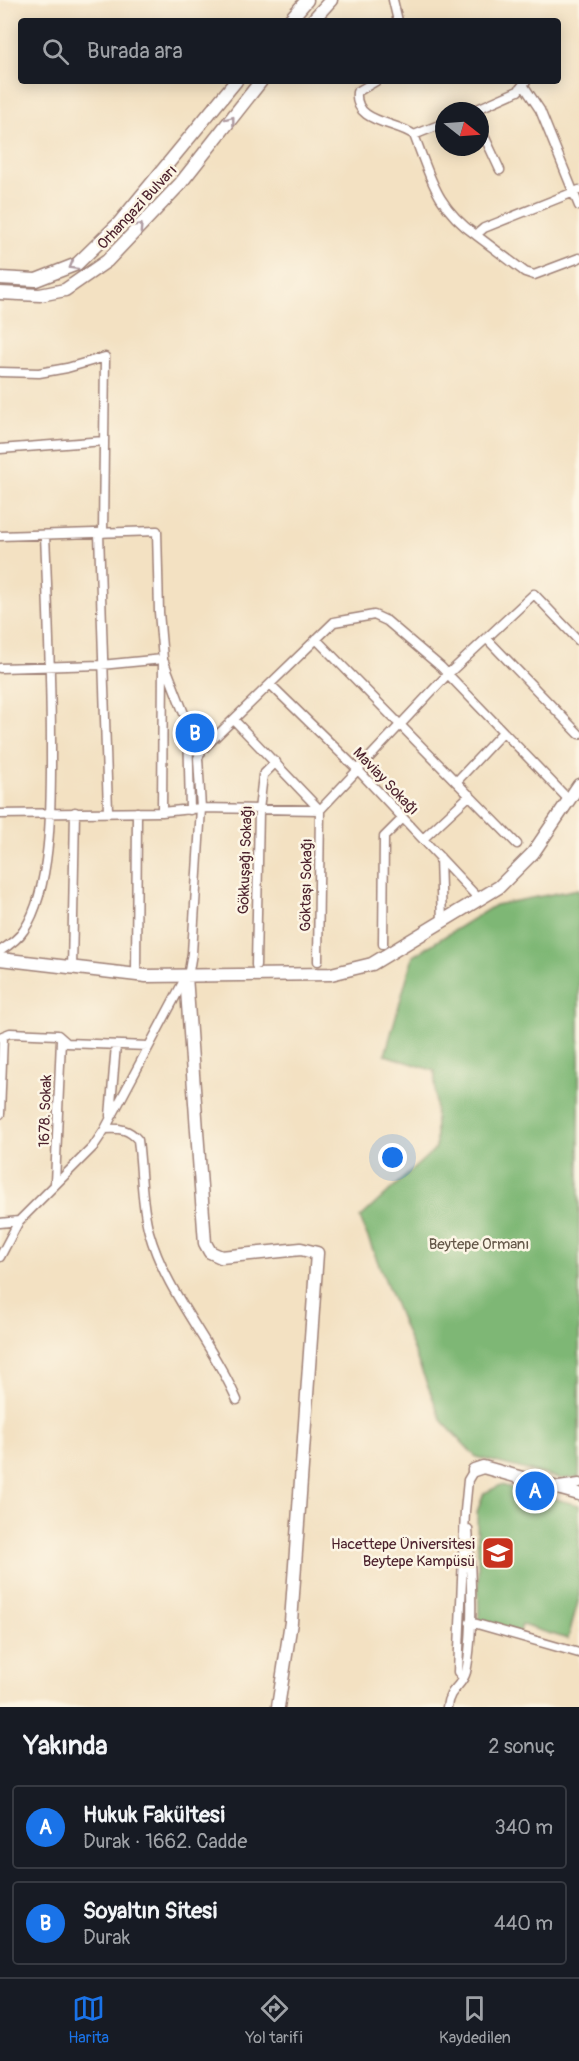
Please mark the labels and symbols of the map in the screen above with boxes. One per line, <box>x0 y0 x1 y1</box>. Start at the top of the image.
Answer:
north arrow <box>435 102 489 156</box>
one-way arrow <box>224 115 235 126</box>
street label: Orhangazi Bulvarı <box>93 161 181 254</box>
one-way arrow <box>132 224 143 235</box>
one-way arrow <box>69 258 79 270</box>
pin: B <box>176 710 214 756</box>
street label: Maviay Sokağı <box>349 744 423 819</box>
street label: Gökkuşağı Sokağı <box>234 805 257 915</box>
street label: Göktaşı Sokağı <box>296 838 317 932</box>
street label: 1678. Sokak <box>35 1074 56 1148</box>
your location <box>378 1143 407 1172</box>
park label: Beytepe Ormanı <box>429 1235 529 1254</box>
pin: A <box>516 1468 554 1514</box>
place label: Hacettepe Üniversitesi Beytepe Kampüsü <box>331 1535 475 1571</box>
school or university icon: Hacettepe Üniversitesi Beytepe Kampüsü <box>480 1535 516 1571</box>

